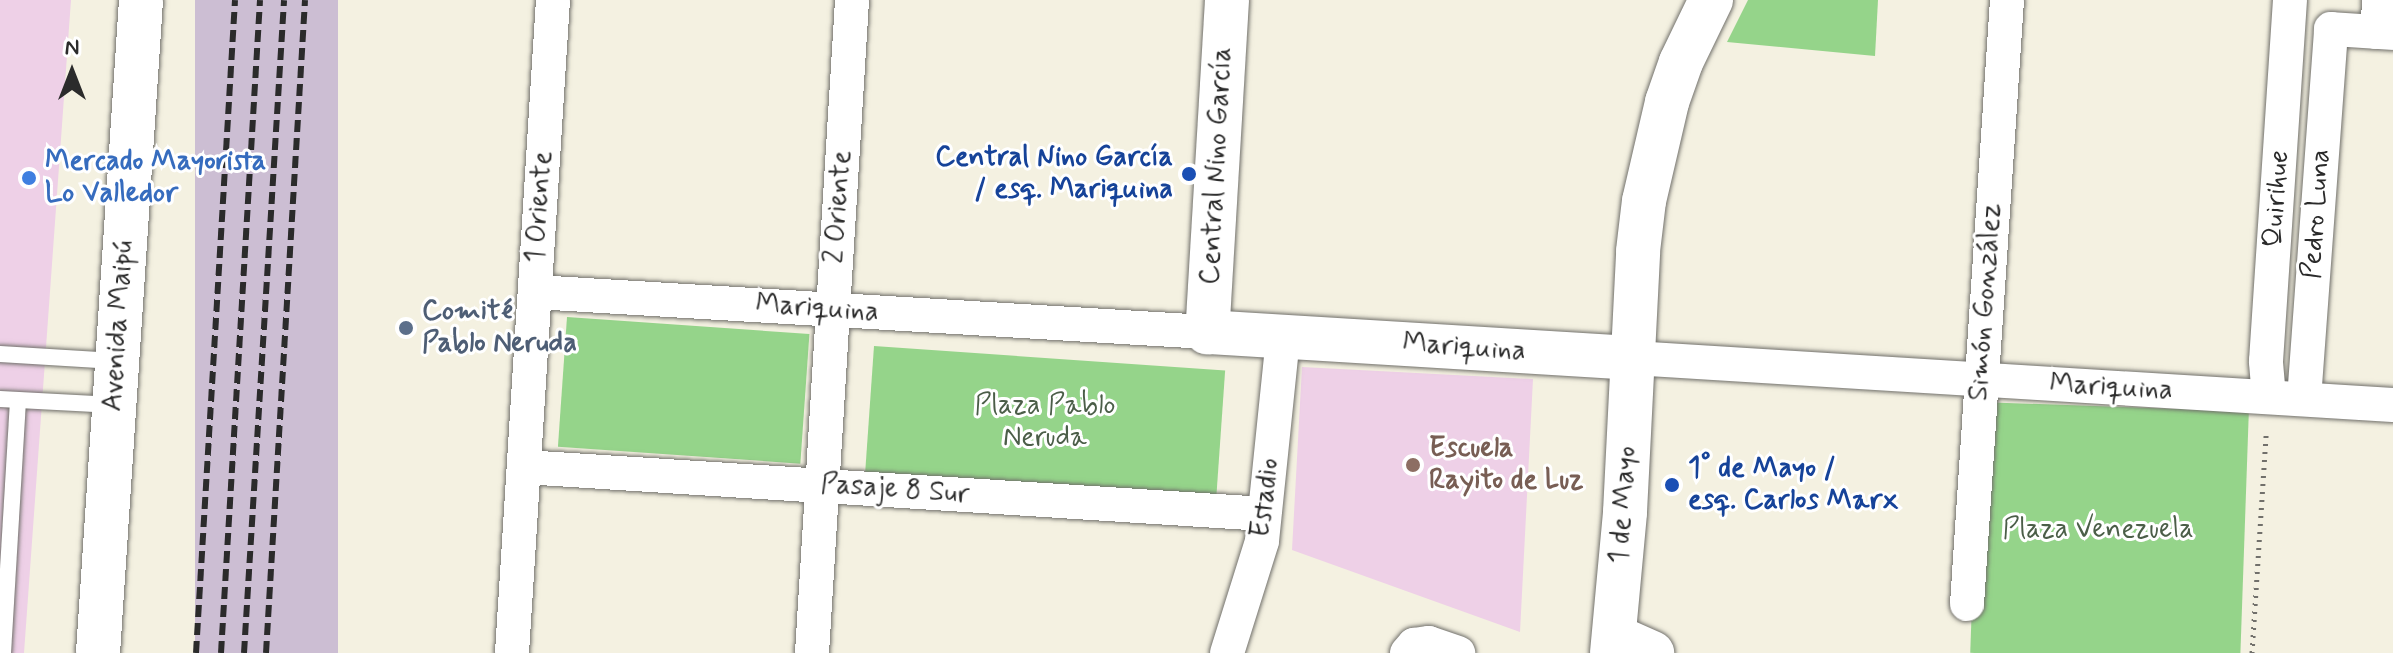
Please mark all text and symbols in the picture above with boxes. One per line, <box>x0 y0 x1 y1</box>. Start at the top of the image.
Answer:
north arrow <box>32 32 112 112</box>
text: N <box>65 34 79 62</box>
street label: Central Nino García <box>1194 47 1240 285</box>
place label: Central Nino García / esq. Mariquina <box>936 141 1173 207</box>
place label: Mercado Mayorista Lo Valledor <box>45 145 268 211</box>
street label: Pedro Luna <box>2296 148 2338 280</box>
street label: 2 Oriente <box>818 149 860 265</box>
street label: Quirihue <box>2257 149 2297 249</box>
street label: 1 Oriente <box>519 150 561 264</box>
marker: Central Nino García / esq. Mariquina <box>1180 165 1198 183</box>
marker: Mercado Mayorista Lo Valledor <box>20 169 38 187</box>
street label: Simón González <box>1963 205 2009 399</box>
street label: Avenida Maipú <box>96 239 142 413</box>
street label: Mariquina <box>754 288 880 330</box>
place label: Comité Pablo Neruda <box>422 295 577 361</box>
marker: Comité Pablo Neruda <box>397 319 415 337</box>
street label: Mariquina <box>1401 327 1527 369</box>
street label: Mariquina <box>2049 368 2173 408</box>
park label: Plaza Pablo Neruda <box>976 389 1114 455</box>
place label: Escuela Rayito de Luz <box>1429 432 1589 498</box>
street label: 1 de Mayo <box>1603 445 1645 565</box>
place label: 1° de Mayo / esq. Carlos Marx <box>1688 452 1892 518</box>
street label: Estadio <box>1244 456 1288 540</box>
marker: Escuela Rayito de Luz <box>1404 456 1422 474</box>
street label: Pasaje 8 Sur <box>820 468 970 512</box>
marker: 1° de Mayo / esq. Carlos Marx <box>1663 476 1681 494</box>
park label: Plaza Venezuela <box>2000 513 2196 547</box>

